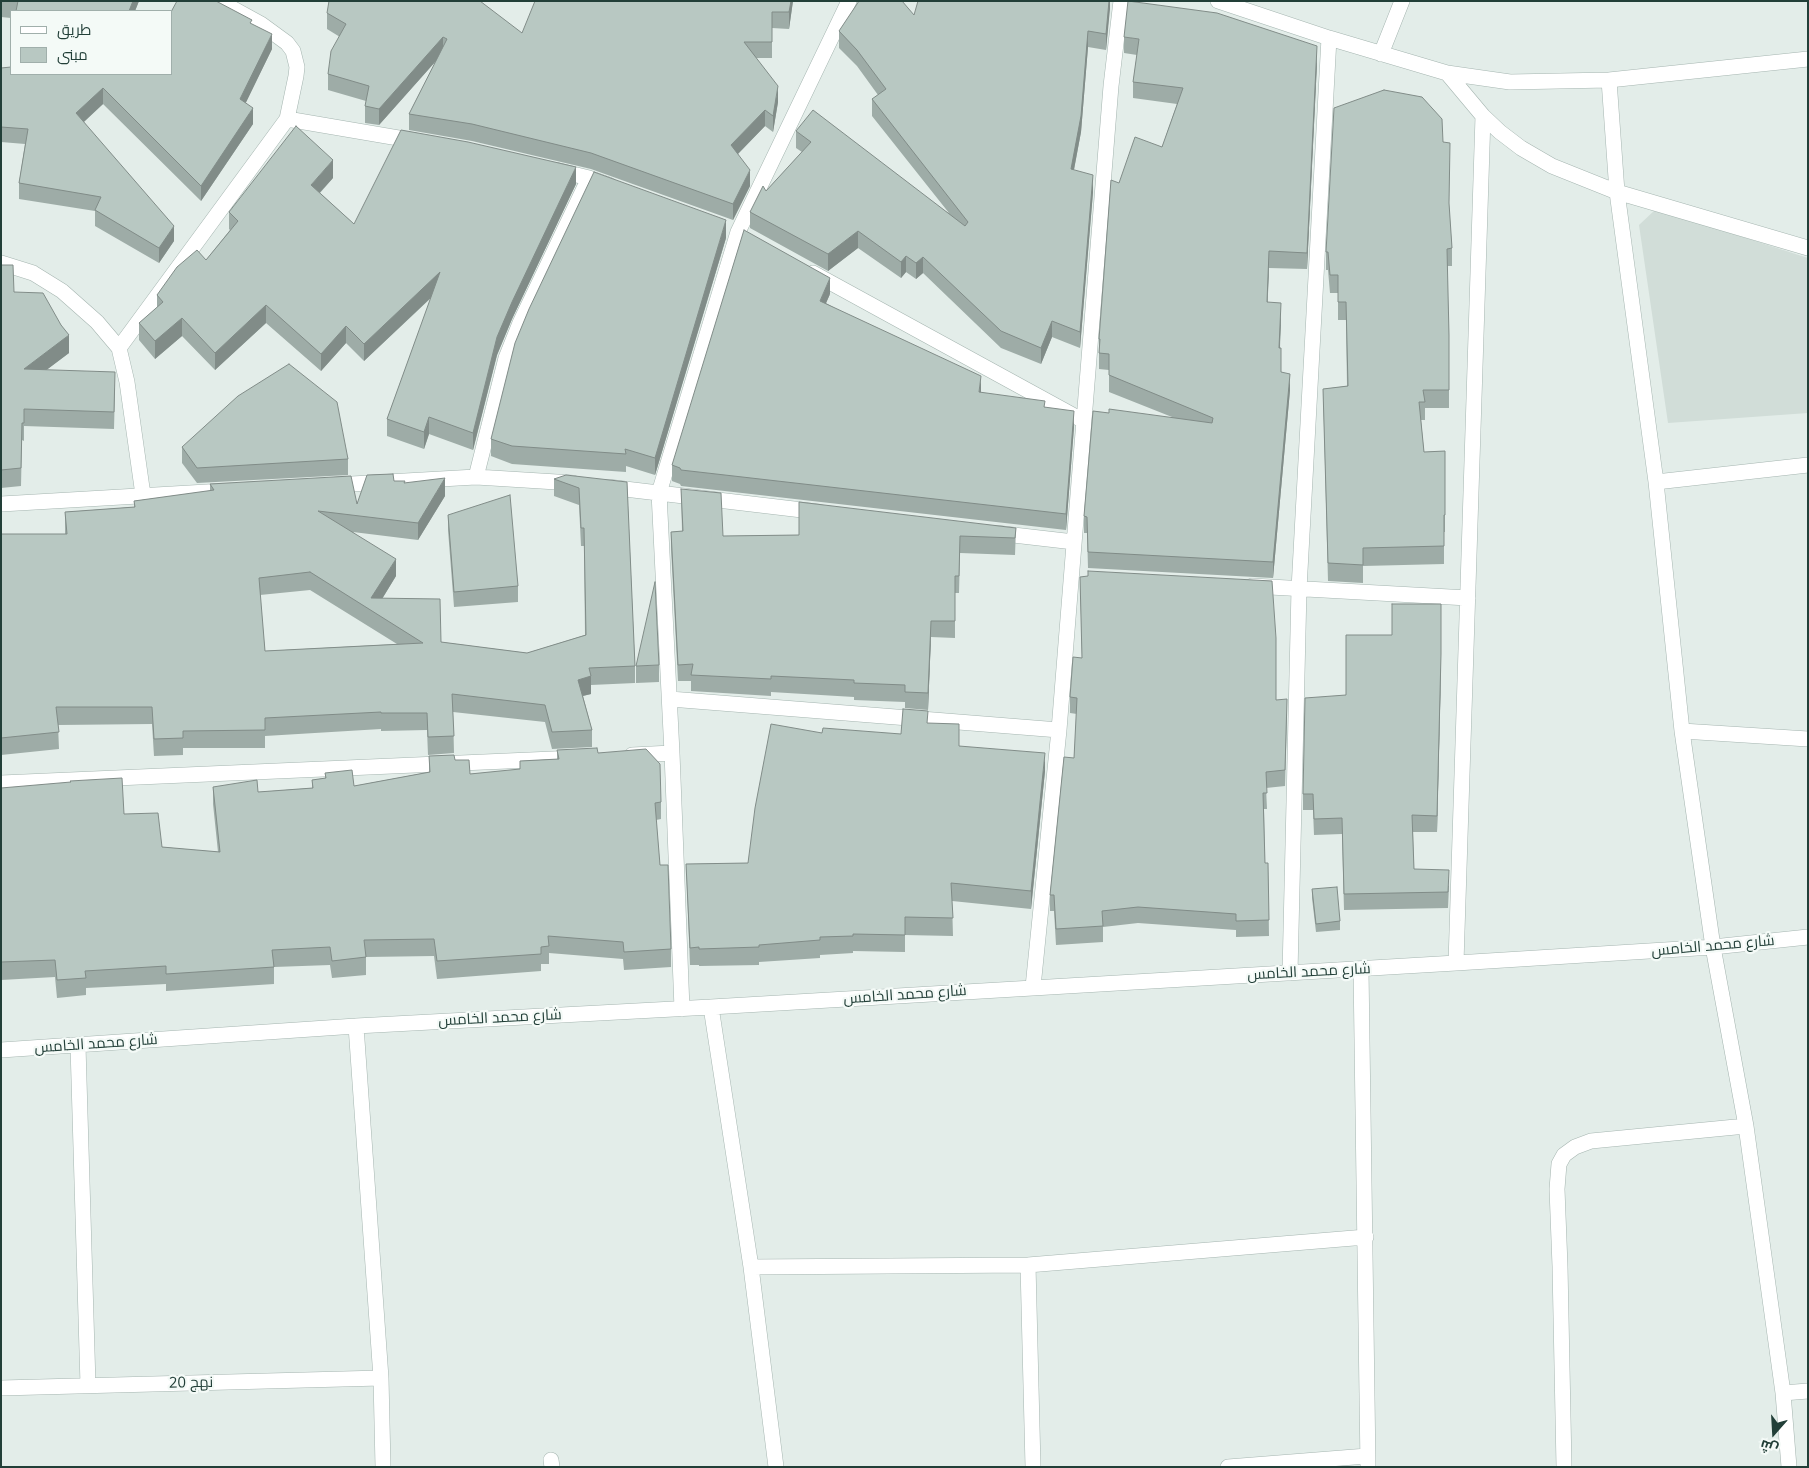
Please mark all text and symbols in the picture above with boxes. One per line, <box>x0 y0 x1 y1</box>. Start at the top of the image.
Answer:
legend <box>10 10 172 75</box>
text: طريق <box>57 19 91 39</box>
text: مبنى <box>57 44 88 64</box>
street label: شارع محمد الخامس <box>1651 932 1775 960</box>
street label: شارع محمد الخامس <box>1247 960 1371 984</box>
street label: شارع محمد الخامس <box>843 982 967 1008</box>
street label: شارع محمد الخامس <box>438 1006 562 1030</box>
street label: شارع محمد الخامس <box>34 1031 158 1057</box>
street label: نهج 20 <box>169 1374 213 1392</box>
north arrow <box>1749 1408 1799 1458</box>
text: ش <box>1757 1436 1781 1460</box>

